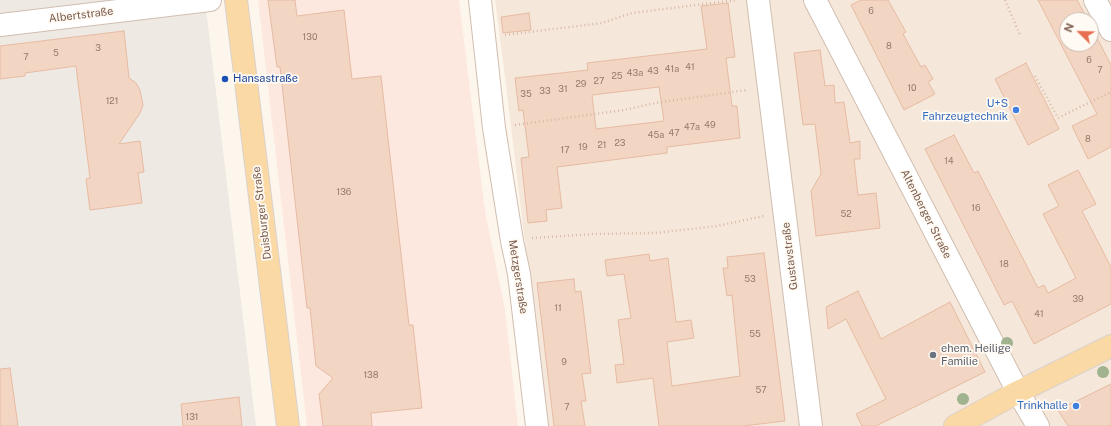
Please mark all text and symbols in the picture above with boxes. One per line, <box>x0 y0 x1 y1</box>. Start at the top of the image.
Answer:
street label: Albertstraße <box>48 4 114 26</box>
house number: 6 <box>868 6 874 16</box>
north arrow <box>1059 12 1099 52</box>
text: N <box>1062 21 1076 34</box>
house number: 130 <box>303 32 317 42</box>
house number: 8 <box>886 41 892 51</box>
house number: 3 <box>95 43 101 53</box>
house number: 5 <box>53 48 59 58</box>
house number: 7 <box>23 52 29 62</box>
house number: 6 <box>1086 55 1092 65</box>
house number: 41 <box>685 62 695 72</box>
house number: 41a <box>665 64 679 74</box>
house number: 7 <box>1097 65 1103 75</box>
house number: 43 <box>647 66 659 76</box>
house number: 43a <box>627 68 643 78</box>
house number: 25 <box>611 71 623 81</box>
place label: Hansastraße <box>233 72 298 86</box>
marker: Hansastraße <box>220 74 230 84</box>
house number: 27 <box>594 76 604 86</box>
house number: 29 <box>576 79 586 89</box>
house number: 10 <box>907 83 917 93</box>
house number: 31 <box>558 84 568 94</box>
house number: 33 <box>539 86 551 96</box>
house number: 35 <box>520 89 532 99</box>
house number: 121 <box>106 96 118 106</box>
place label: U+S Fahrzeugtechnik <box>922 97 1008 123</box>
marker: U+S Fahrzeugtechnik <box>1011 105 1021 115</box>
house number: 49 <box>704 120 716 130</box>
house number: 47a <box>684 122 700 132</box>
house number: 47 <box>668 128 680 138</box>
house number: 45a <box>648 130 664 140</box>
house number: 8 <box>1085 134 1091 144</box>
house number: 23 <box>614 138 626 148</box>
house number: 21 <box>597 140 607 150</box>
house number: 19 <box>578 142 588 152</box>
house number: 17 <box>560 145 570 155</box>
house number: 14 <box>944 156 954 166</box>
street label: Duisburger Straße <box>250 166 274 260</box>
street label: Altenberger Straße <box>898 167 954 261</box>
house number: 136 <box>337 187 351 197</box>
house number: 16 <box>971 203 981 213</box>
house number: 52 <box>840 209 852 219</box>
street label: Gustavstraße <box>779 221 801 291</box>
street label: Metzgerstraße <box>506 239 530 315</box>
house number: 18 <box>999 259 1009 269</box>
house number: 53 <box>744 274 756 284</box>
house number: 39 <box>1072 294 1084 304</box>
house number: 11 <box>554 303 562 313</box>
house number: 41 <box>1034 309 1044 319</box>
house number: 55 <box>749 329 761 339</box>
place label: ehem. Heilige Familie <box>941 342 1011 368</box>
marker: ehem. Heilige Familie <box>928 350 938 360</box>
house number: 9 <box>561 357 567 367</box>
house number: 138 <box>363 370 379 380</box>
house number: 57 <box>755 385 767 395</box>
place label: Trinkhalle <box>1017 399 1068 413</box>
marker: Trinkhalle <box>1071 401 1081 411</box>
house number: 7 <box>564 402 570 412</box>
house number: 131 <box>186 412 198 422</box>

